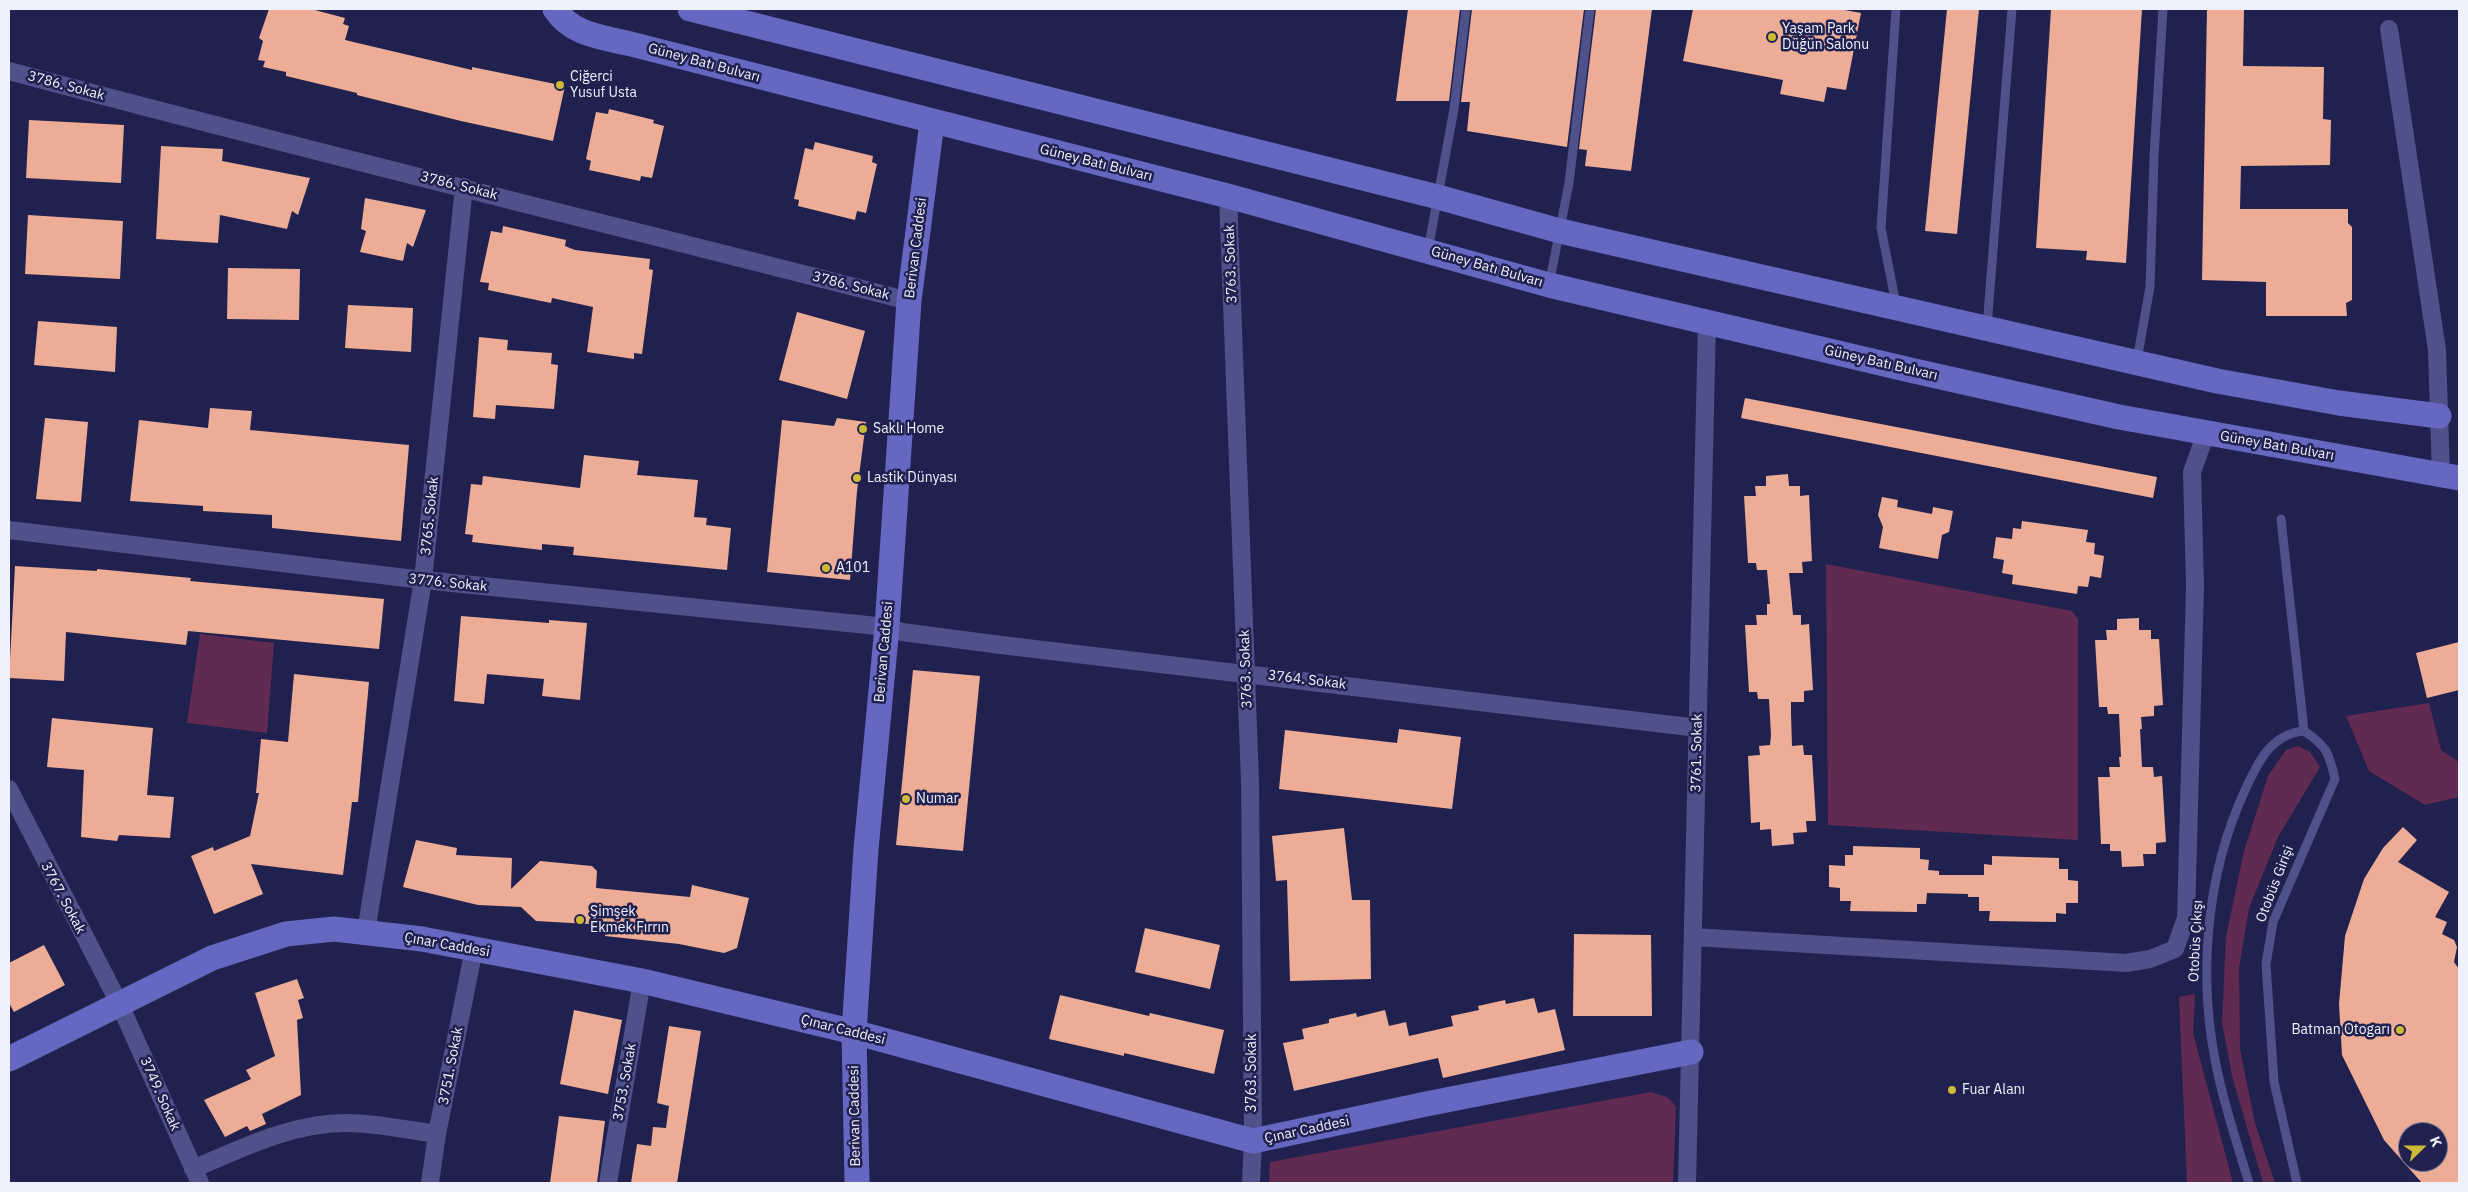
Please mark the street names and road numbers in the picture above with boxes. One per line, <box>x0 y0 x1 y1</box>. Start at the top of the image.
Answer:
street label: Güney Batı Bulvarı <box>646 40 762 86</box>
street label: 3786. Sokak <box>26 68 106 104</box>
street label: Güney Batı Bulvarı <box>1038 141 1154 185</box>
street label: 3786. Sokak <box>419 168 499 204</box>
street label: Berivan Caddesi <box>901 197 931 299</box>
street label: 3763. Sokak <box>1221 224 1241 304</box>
street label: Güney Batı Bulvarı <box>1429 243 1545 291</box>
street label: 3786. Sokak <box>811 268 891 304</box>
street label: Güney Batı Bulvarı <box>1823 342 1939 384</box>
street label: Güney Batı Bulvarı <box>2219 428 2335 464</box>
street label: 3765. Sokak <box>418 476 442 556</box>
street label: 3776. Sokak <box>408 571 488 595</box>
street label: Berivan Caddesi <box>871 601 897 703</box>
street label: 3763. Sokak <box>1236 629 1256 709</box>
street label: 3764. Sokak <box>1267 667 1347 693</box>
street label: 3761. Sokak <box>1688 713 1706 793</box>
street label: Otobüs Girişi <box>2253 843 2297 925</box>
street label: 3767. Sokak <box>37 859 89 937</box>
street label: Otobüs Çıkışı <box>2185 900 2207 982</box>
street label: Çınar Caddesi <box>403 929 491 961</box>
street label: Çınar Caddesi <box>799 1011 887 1049</box>
street label: 3751. Sokak <box>435 1026 467 1106</box>
street label: 3763. Sokak <box>1244 1034 1260 1112</box>
street label: 3753. Sokak <box>610 1042 640 1122</box>
street label: 3749. Sokak <box>136 1055 184 1133</box>
street label: Berivan Caddesi <box>846 1065 864 1167</box>
street label: Çınar Caddesi <box>1263 1113 1351 1147</box>

